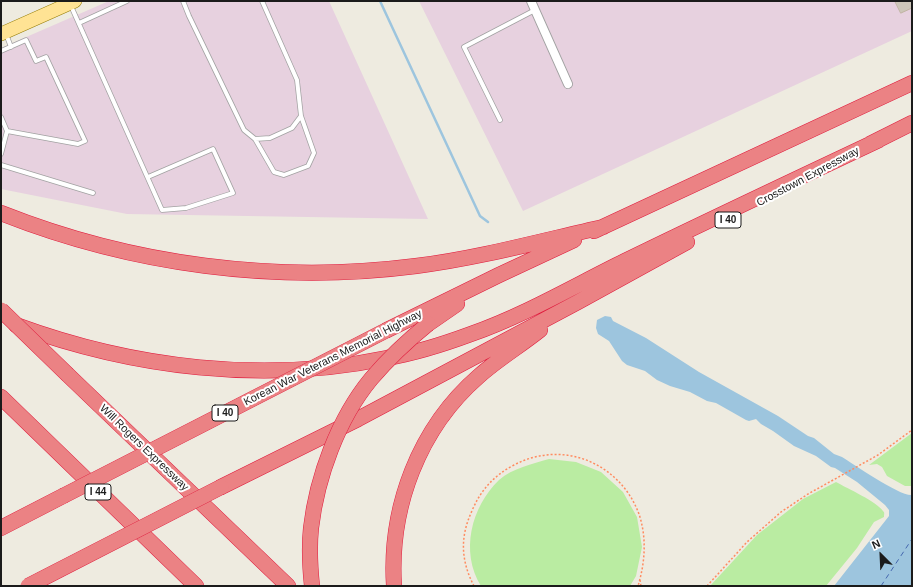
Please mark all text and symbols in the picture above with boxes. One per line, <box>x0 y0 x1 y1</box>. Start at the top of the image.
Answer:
street label: Crosstown Expressway <box>754 144 862 210</box>
road number: I 40 <box>715 212 741 228</box>
street label: Korean War Veterans Memorial Highway <box>242 307 424 409</box>
street label: Will Rogers Expressway <box>97 402 191 494</box>
road number: I 40 <box>212 405 238 421</box>
road number: I 44 <box>85 484 111 500</box>
north arrow <box>861 535 901 575</box>
text: N <box>870 537 882 551</box>

